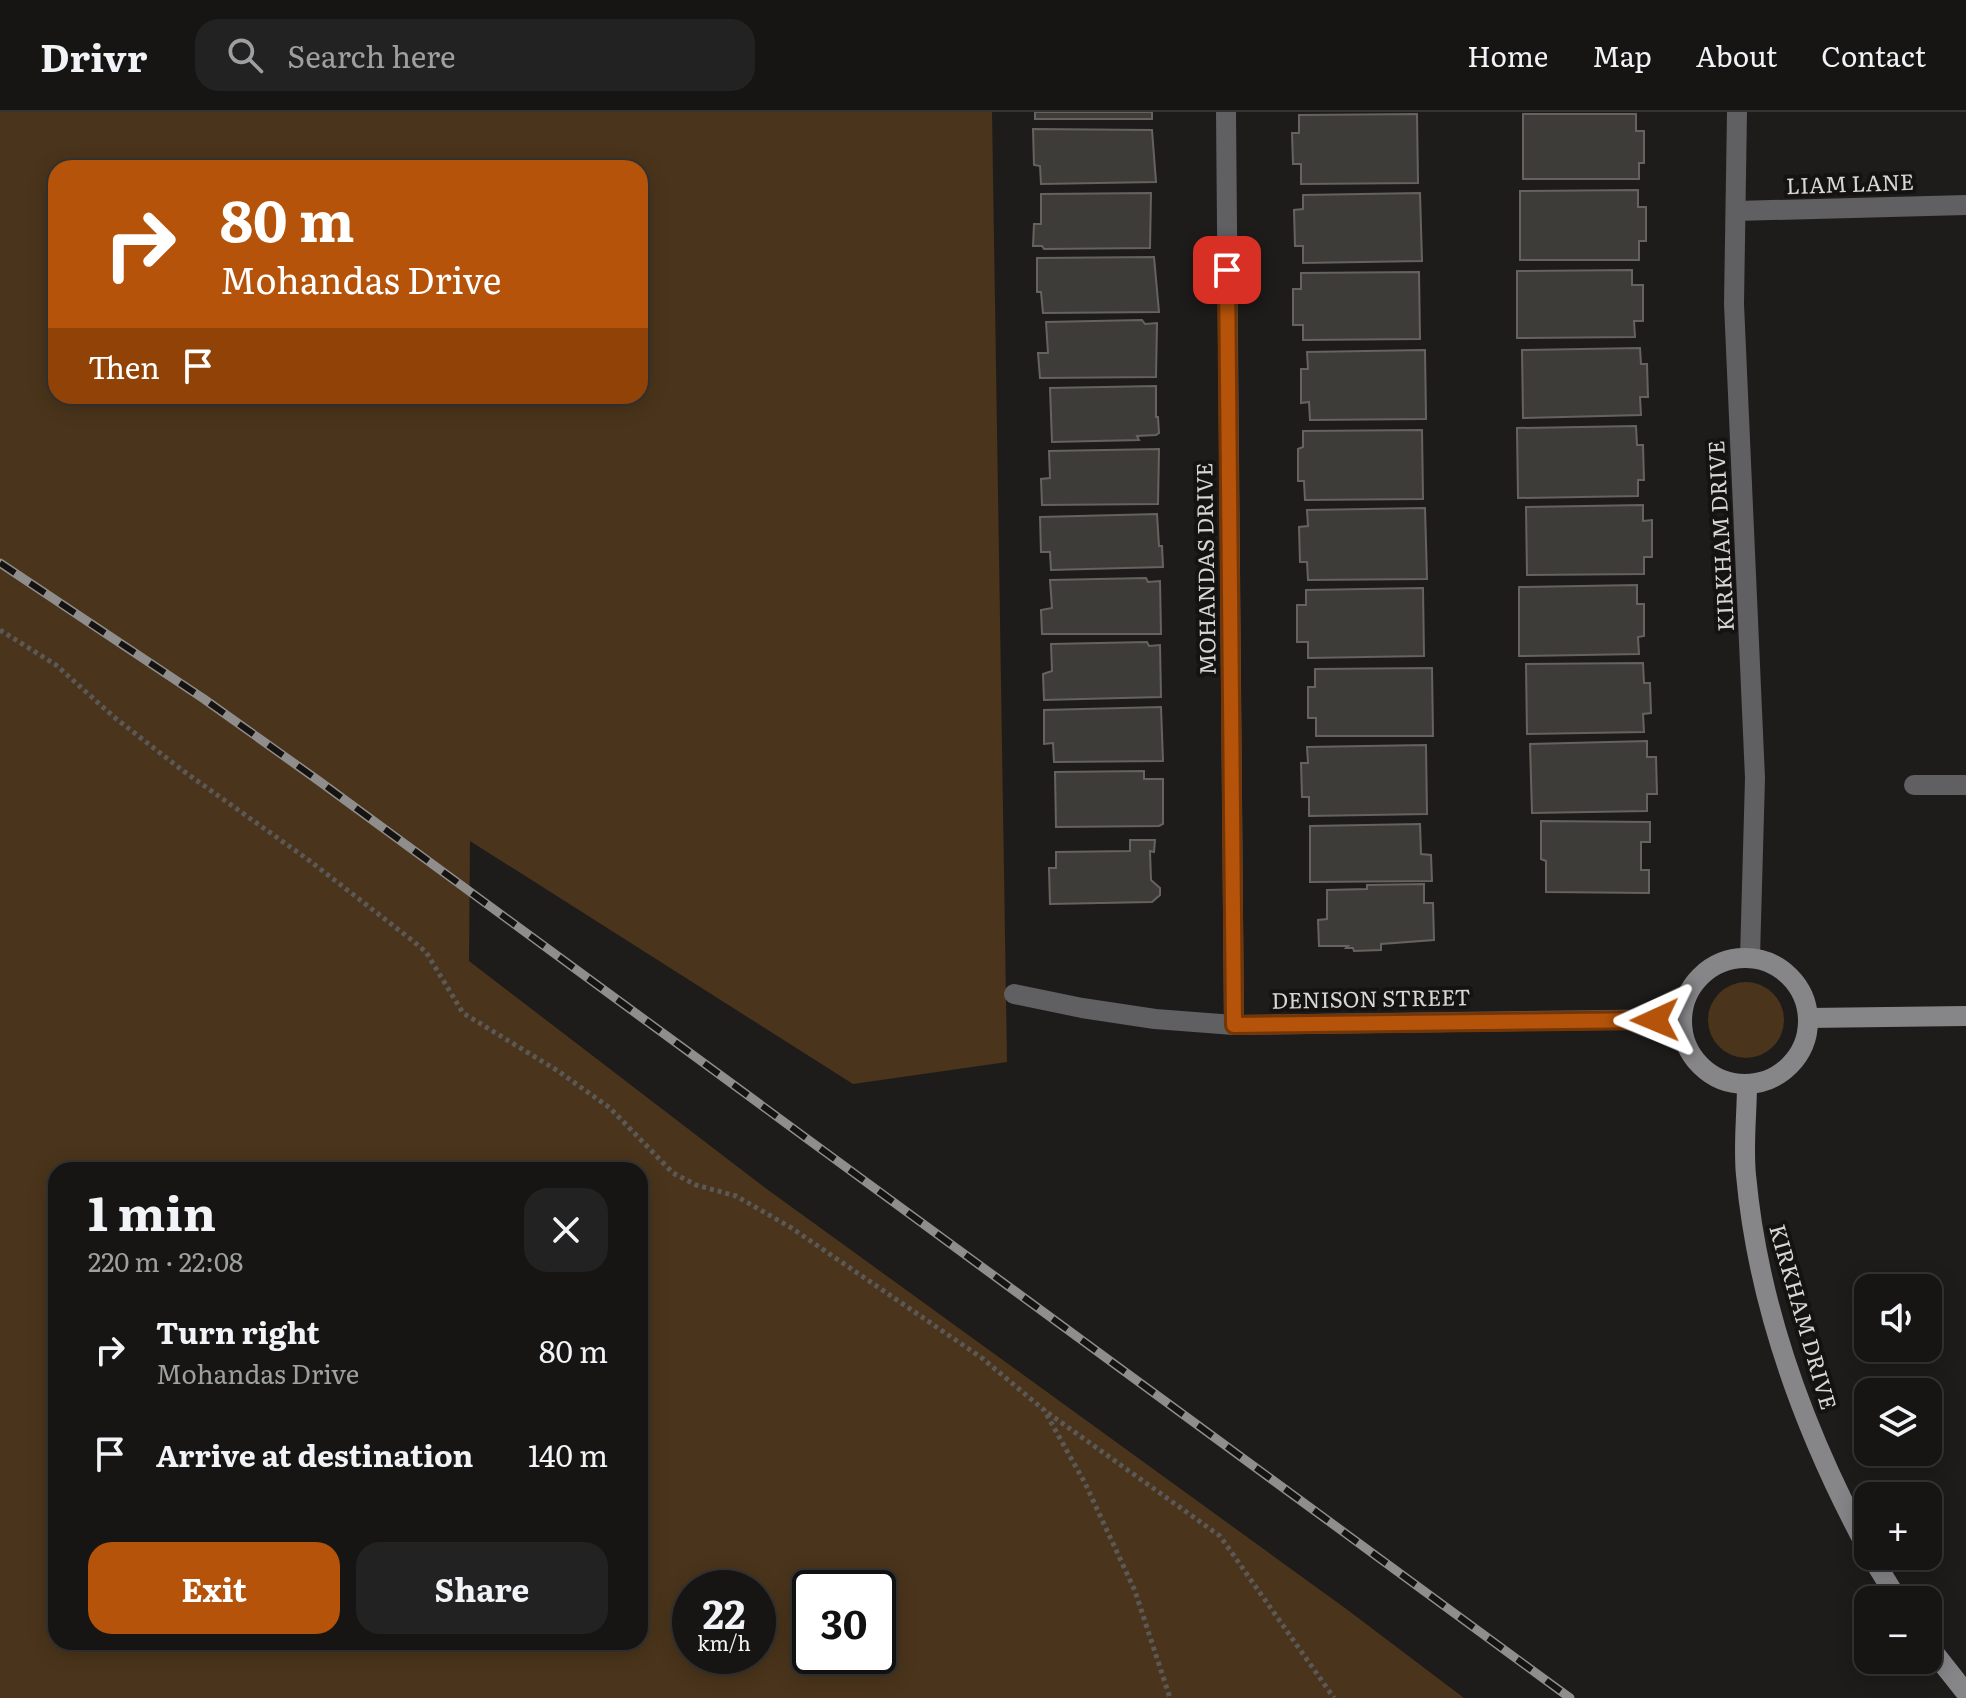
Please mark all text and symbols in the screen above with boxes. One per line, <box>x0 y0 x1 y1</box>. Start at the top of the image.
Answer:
search box <box>195 19 755 91</box>
text: Drivr <box>40 27 147 84</box>
icon: search <box>223 33 267 77</box>
text: Search here <box>287 33 456 77</box>
text: Home <box>1467 34 1548 76</box>
text: Map <box>1592 34 1652 76</box>
text: About <box>1696 34 1777 76</box>
text: Contact <box>1821 34 1926 76</box>
street label: LIAM LANE <box>1785 164 1915 201</box>
text: 80 m <box>220 176 355 259</box>
icon: right <box>88 192 192 296</box>
pin <box>1193 236 1261 304</box>
icon: arrive <box>1205 248 1249 292</box>
text: Mohandas Drive <box>220 252 502 305</box>
text: Then <box>88 344 160 388</box>
icon: arrive <box>176 344 220 388</box>
street label: KIRKHAM DRIVE <box>1698 440 1741 632</box>
street label: MOHANDAS DRIVE <box>1186 462 1223 676</box>
position arrow <box>1613 978 1697 1062</box>
street label: DENISON STREET <box>1271 979 1471 1016</box>
text: 1 min <box>88 1175 216 1246</box>
button: close <box>524 1188 608 1272</box>
street label: KIRKHAM DRIVE <box>1762 1220 1847 1413</box>
text: 220 m · 22:08 <box>88 1241 243 1280</box>
map controls <box>1854 1274 1942 1674</box>
button: sound <box>1854 1274 1942 1362</box>
text: Turn right <box>156 1309 320 1353</box>
icon: right <box>88 1328 132 1372</box>
text: 80 m <box>539 1328 608 1372</box>
text: Mohandas Drive <box>156 1353 359 1392</box>
button: layers <box>1854 1378 1942 1466</box>
icon: arrive <box>88 1432 132 1476</box>
text: Arrive at destination <box>156 1432 473 1476</box>
text: 140 m <box>528 1432 608 1476</box>
button: + <box>1854 1482 1942 1570</box>
button: Exit <box>88 1542 340 1634</box>
button: Share <box>356 1542 608 1634</box>
speed limit sign: 30 <box>792 1570 896 1674</box>
text: 22 <box>703 1582 745 1641</box>
button: − <box>1854 1586 1942 1674</box>
text: km/h <box>697 1627 751 1657</box>

